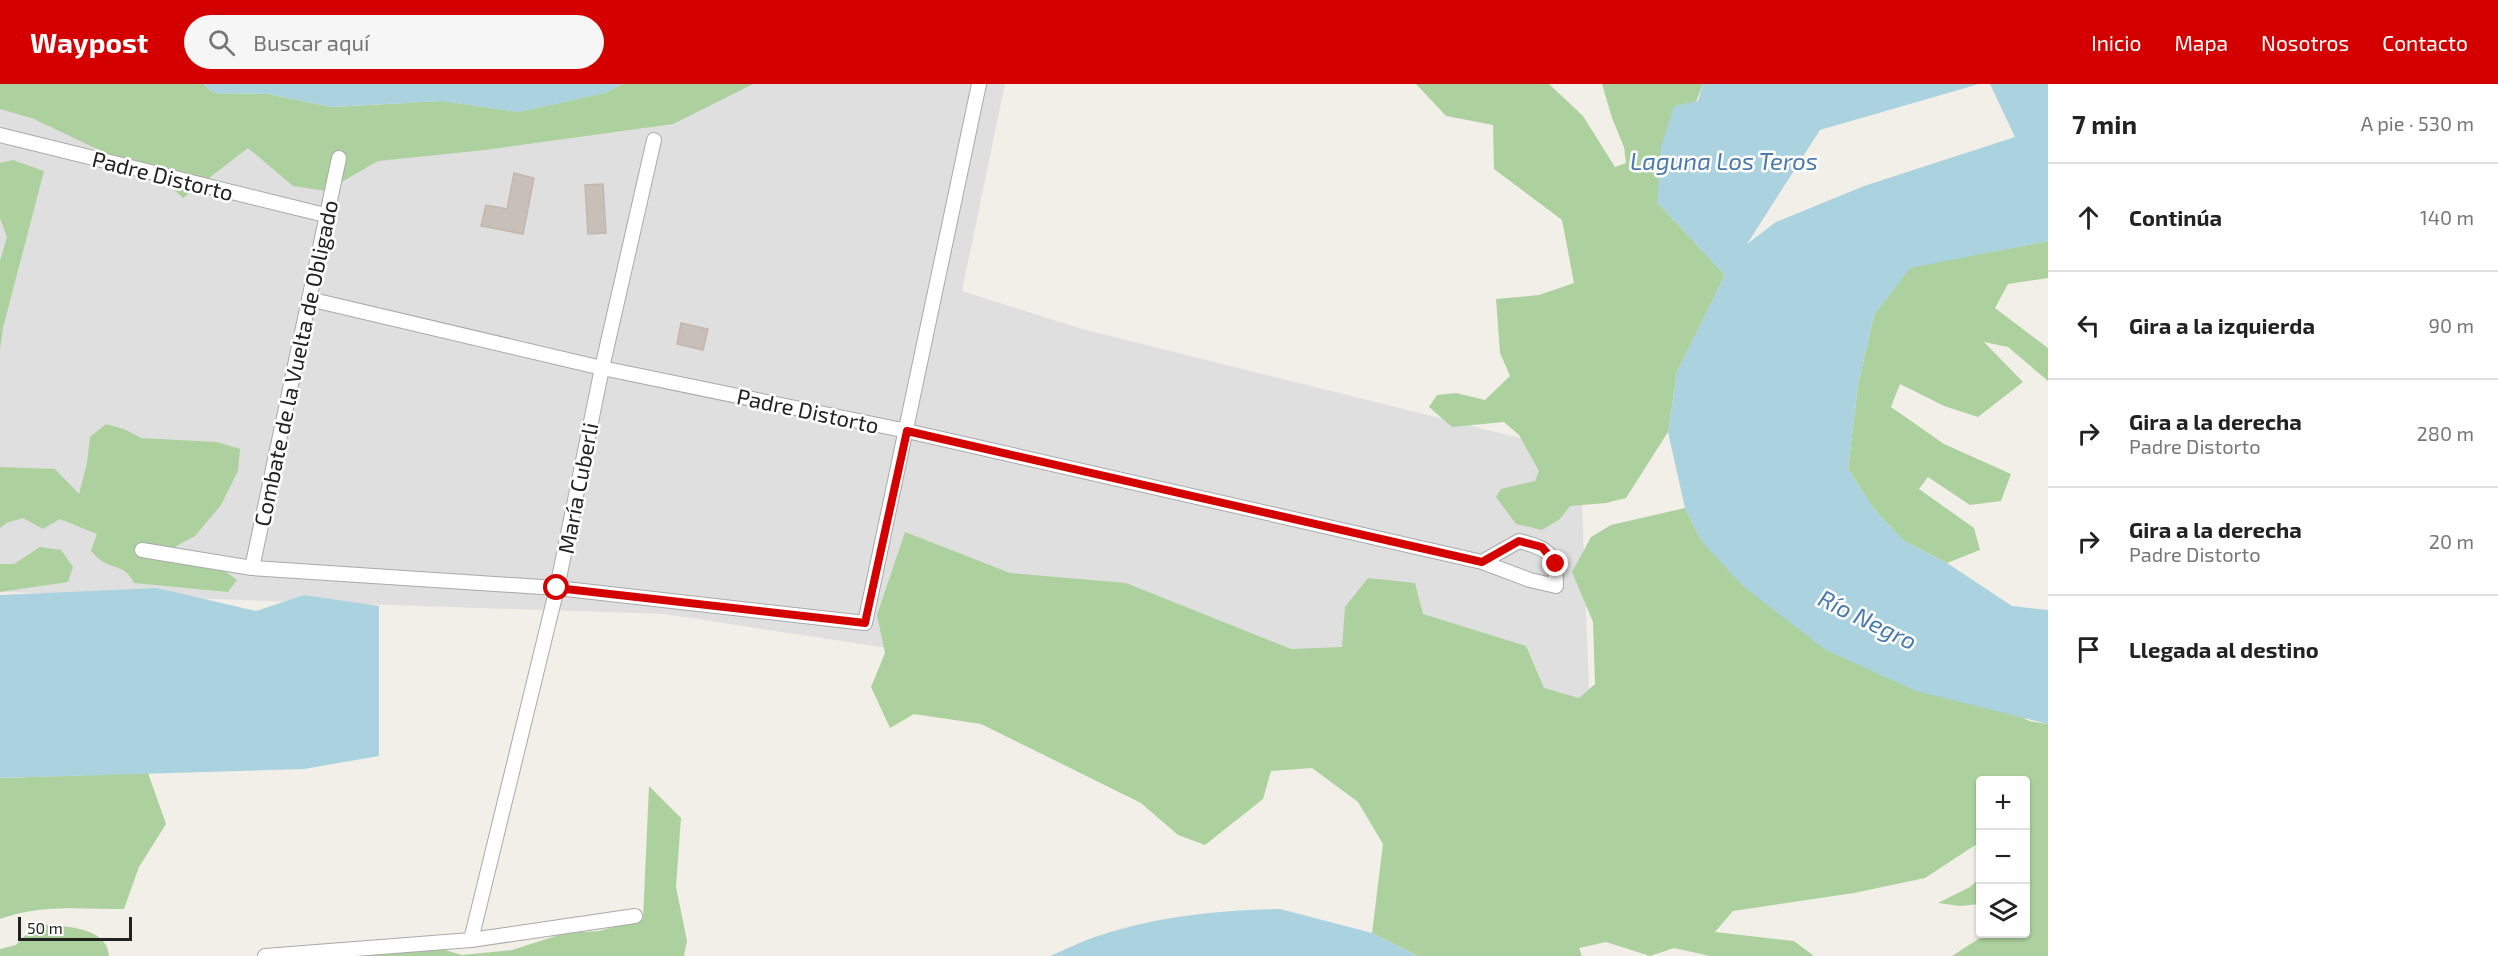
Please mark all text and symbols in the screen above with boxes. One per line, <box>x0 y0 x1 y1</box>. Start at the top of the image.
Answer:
search box <box>184 15 604 69</box>
text: Waypost <box>30 25 148 59</box>
icon: search <box>205 26 238 59</box>
text: Buscar aquí <box>253 29 369 55</box>
text: Inicio <box>2091 30 2141 55</box>
text: Mapa <box>2174 30 2228 55</box>
text: Nosotros <box>2261 30 2349 55</box>
text: Contacto <box>2382 30 2468 55</box>
text: 7 min <box>2072 108 2137 139</box>
text: A pie · 530 m <box>2361 111 2474 135</box>
street label: Padre Distorto <box>90 145 236 205</box>
water label: Laguna Los Teros <box>1630 146 1818 175</box>
street label: Combate de la Vuelta de Obligado <box>248 197 342 529</box>
icon: ahead <box>2072 201 2105 234</box>
text: Continúa <box>2129 204 2222 230</box>
text: 140 m <box>2420 205 2474 229</box>
icon: left <box>2072 309 2105 342</box>
text: Gira a la izquierda <box>2129 312 2315 338</box>
text: 90 m <box>2429 313 2474 337</box>
street label: Padre Distorto <box>735 382 881 438</box>
text: Gira a la derecha <box>2129 408 2302 434</box>
icon: right <box>2072 417 2105 450</box>
street label: María Cuberli <box>552 420 602 556</box>
text: 280 m <box>2417 421 2474 445</box>
text: Padre Distorto <box>2129 434 2261 458</box>
text: Gira a la derecha <box>2129 516 2302 542</box>
icon: right <box>2072 525 2105 558</box>
text: 20 m <box>2429 529 2474 553</box>
text: Padre Distorto <box>2129 542 2261 566</box>
route end <box>1542 550 1568 576</box>
route start <box>543 574 569 600</box>
water label: Río Negro <box>1814 583 1922 655</box>
icon: arrive <box>2072 633 2105 666</box>
text: Llegada al destino <box>2129 636 2319 662</box>
map controls <box>1976 776 2030 938</box>
button: + <box>1976 776 2030 830</box>
button: − <box>1976 830 2030 884</box>
button: layers <box>1976 884 2030 938</box>
scale bar <box>18 914 132 942</box>
text: 50 m <box>27 918 63 937</box>

